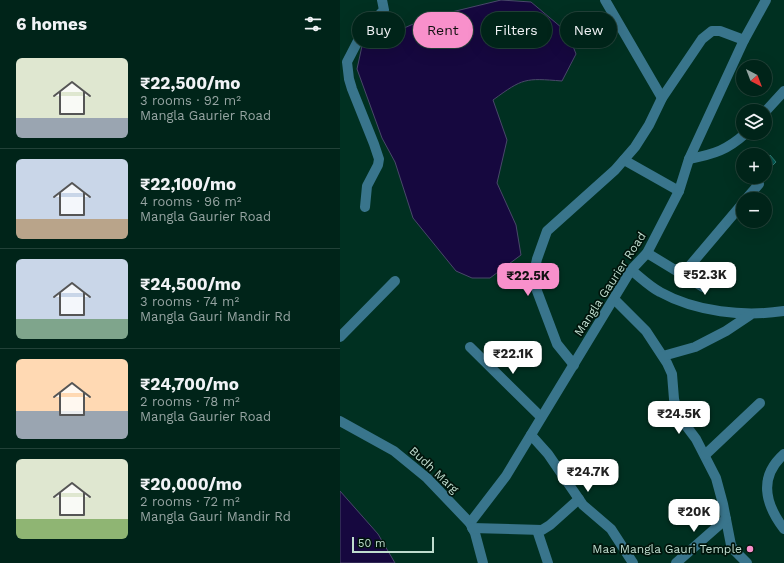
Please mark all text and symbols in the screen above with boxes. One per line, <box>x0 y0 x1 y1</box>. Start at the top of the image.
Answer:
chip: Buy <box>352 12 405 48</box>
chip: Rent <box>413 12 473 48</box>
chip: Filters <box>481 12 552 48</box>
chip: New <box>560 12 617 48</box>
icon: filters <box>302 13 324 35</box>
text: 6 homes <box>16 14 87 34</box>
north arrow <box>736 60 772 96</box>
map controls <box>736 60 772 228</box>
text: ₹22,500/mo <box>140 73 240 93</box>
icon: home <box>48 74 96 122</box>
text: 3 rooms · 92 m² <box>140 93 241 108</box>
button: layers <box>736 104 772 140</box>
text: Mangla Gaurier Road <box>140 108 271 123</box>
button: + <box>736 148 772 184</box>
text: ₹22,100/mo <box>140 174 236 194</box>
icon: home <box>48 175 96 223</box>
button: − <box>736 192 772 228</box>
text: 4 rooms · 96 m² <box>140 194 242 209</box>
text: Mangla Gaurier Road <box>140 209 271 224</box>
street label: Mangla Gaurier Road <box>571 229 649 339</box>
pin: ₹52.3K <box>672 262 738 296</box>
pin: ₹22.5K <box>495 263 561 297</box>
text: ₹52.3K <box>683 267 727 282</box>
text: ₹22.5K <box>506 268 550 283</box>
text: ₹24,500/mo <box>140 274 241 294</box>
icon: home <box>48 275 96 323</box>
text: 3 rooms · 74 m² <box>140 294 239 309</box>
text: Mangla Gauri Mandir Rd <box>140 309 291 324</box>
pin: ₹22.1K <box>480 341 546 375</box>
text: ₹22.1K <box>493 346 533 361</box>
text: ₹24,700/mo <box>140 374 239 394</box>
icon: home <box>48 375 96 423</box>
text: 2 rooms · 78 m² <box>140 394 240 409</box>
pin: ₹24.5K <box>646 401 712 435</box>
text: ₹24.5K <box>657 406 701 421</box>
text: Mangla Gaurier Road <box>140 409 271 424</box>
street label: Budh Marg <box>406 444 462 497</box>
pin: ₹24.7K <box>555 459 621 493</box>
text: ₹24.7K <box>567 464 609 479</box>
text: ₹20,000/mo <box>140 474 242 494</box>
icon: home <box>48 475 96 523</box>
text: 2 rooms · 72 m² <box>140 494 240 509</box>
pin: ₹20K <box>670 499 718 533</box>
text: ₹20K <box>678 504 710 519</box>
text: Mangla Gauri Mandir Rd <box>140 509 291 524</box>
scale bar <box>352 535 434 554</box>
text: 50 m <box>358 537 385 550</box>
place label: Maa Mangla Gauri Temple <box>592 542 742 556</box>
marker: Maa Mangla Gauri Temple <box>745 544 755 554</box>

